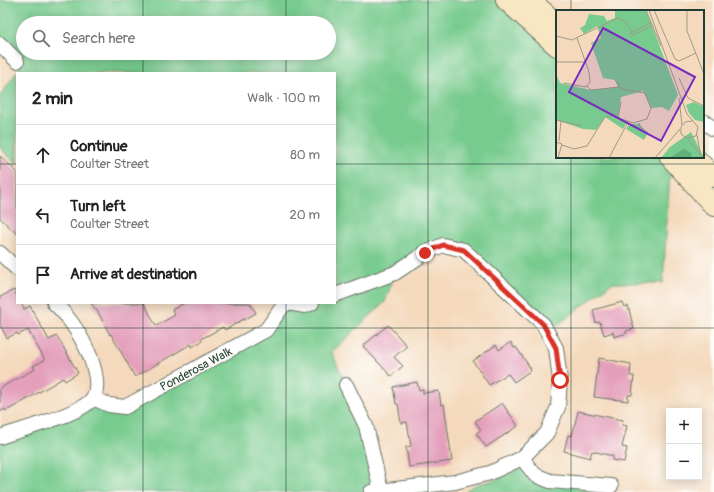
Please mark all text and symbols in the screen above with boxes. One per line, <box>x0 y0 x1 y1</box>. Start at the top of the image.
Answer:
inset map <box>556 10 704 158</box>
search box <box>16 16 336 60</box>
icon: search <box>30 27 52 49</box>
text: Search here <box>62 29 135 48</box>
text: 2 min <box>32 88 73 109</box>
text: Walk · 100 m <box>247 90 320 106</box>
text: Continue <box>70 137 128 156</box>
icon: ahead <box>32 144 54 166</box>
text: 80 m <box>290 147 320 163</box>
text: Coulter Street <box>70 156 149 172</box>
text: Turn left <box>70 197 126 216</box>
icon: left <box>32 204 54 226</box>
text: 20 m <box>289 207 320 223</box>
text: Coulter Street <box>70 216 149 232</box>
route end <box>416 244 434 262</box>
icon: arrive <box>32 264 54 286</box>
text: Arrive at destination <box>70 265 197 284</box>
street label: Ponderosa Walk <box>158 344 235 395</box>
route start <box>551 371 569 389</box>
map controls <box>666 408 702 480</box>
button: + <box>666 408 702 444</box>
button: − <box>666 444 702 480</box>

